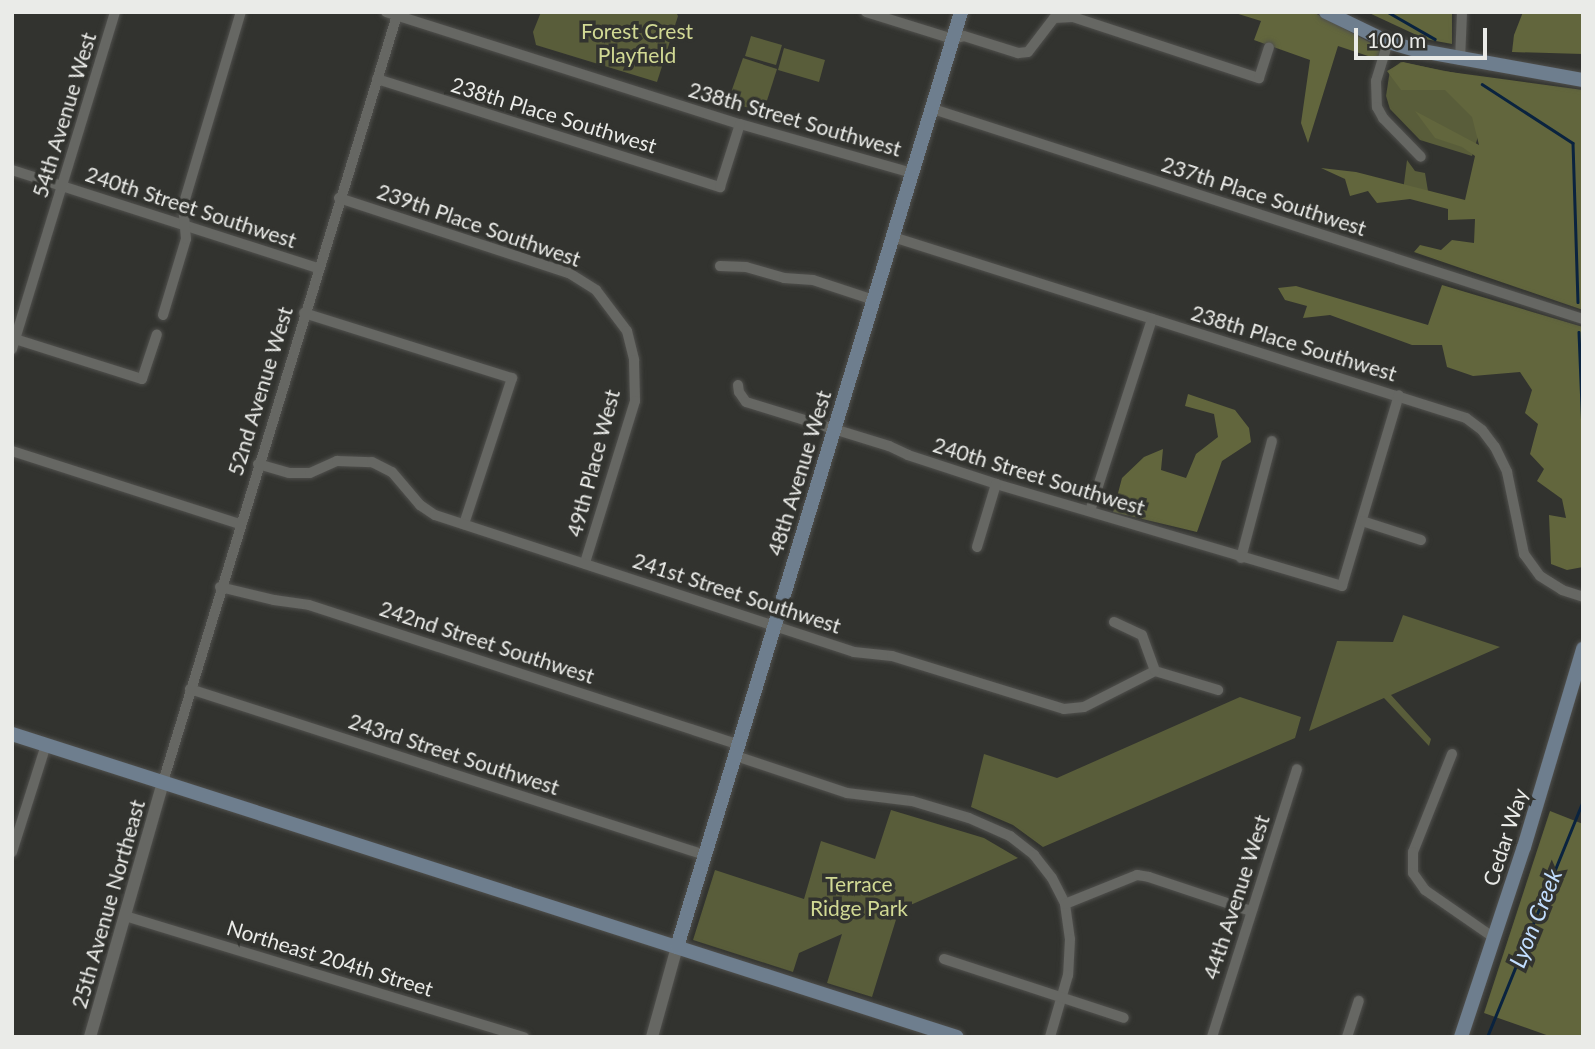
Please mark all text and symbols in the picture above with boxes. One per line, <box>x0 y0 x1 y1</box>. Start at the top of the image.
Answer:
scale bar <box>1357 14 1490 58</box>
park label: Forest Crest Playfield <box>581 18 693 68</box>
text: 100 m <box>1367 27 1426 52</box>
street label: 54th Avenue West <box>27 29 101 201</box>
street label: 238th Place Southwest <box>448 72 660 158</box>
street label: 238th Street Southwest <box>686 77 904 161</box>
street label: 237th Place Southwest <box>1159 151 1369 241</box>
street label: 240th Street Southwest <box>82 161 300 253</box>
street label: 239th Place Southwest <box>374 178 584 272</box>
street label: 238th Place Southwest <box>1188 300 1400 386</box>
street label: 52nd Avenue West <box>222 303 298 479</box>
street label: 49th Place West <box>561 387 625 539</box>
street label: 48th Avenue West <box>762 387 836 559</box>
street label: 240th Street Southwest <box>930 432 1148 520</box>
street label: 241st Street Southwest <box>630 547 844 639</box>
street label: 242nd Street Southwest <box>376 595 598 689</box>
street label: 243rd Street Southwest <box>346 708 562 800</box>
street label: Cedar Way <box>1477 785 1533 889</box>
street label: 25th Avenue Northeast <box>66 796 150 1012</box>
street label: 44th Avenue West <box>1197 811 1275 983</box>
water label: Lyon Creek <box>1503 865 1567 971</box>
park label: Terrace Ridge Park <box>810 871 908 921</box>
street label: Northeast 204th Street <box>224 915 436 1001</box>

